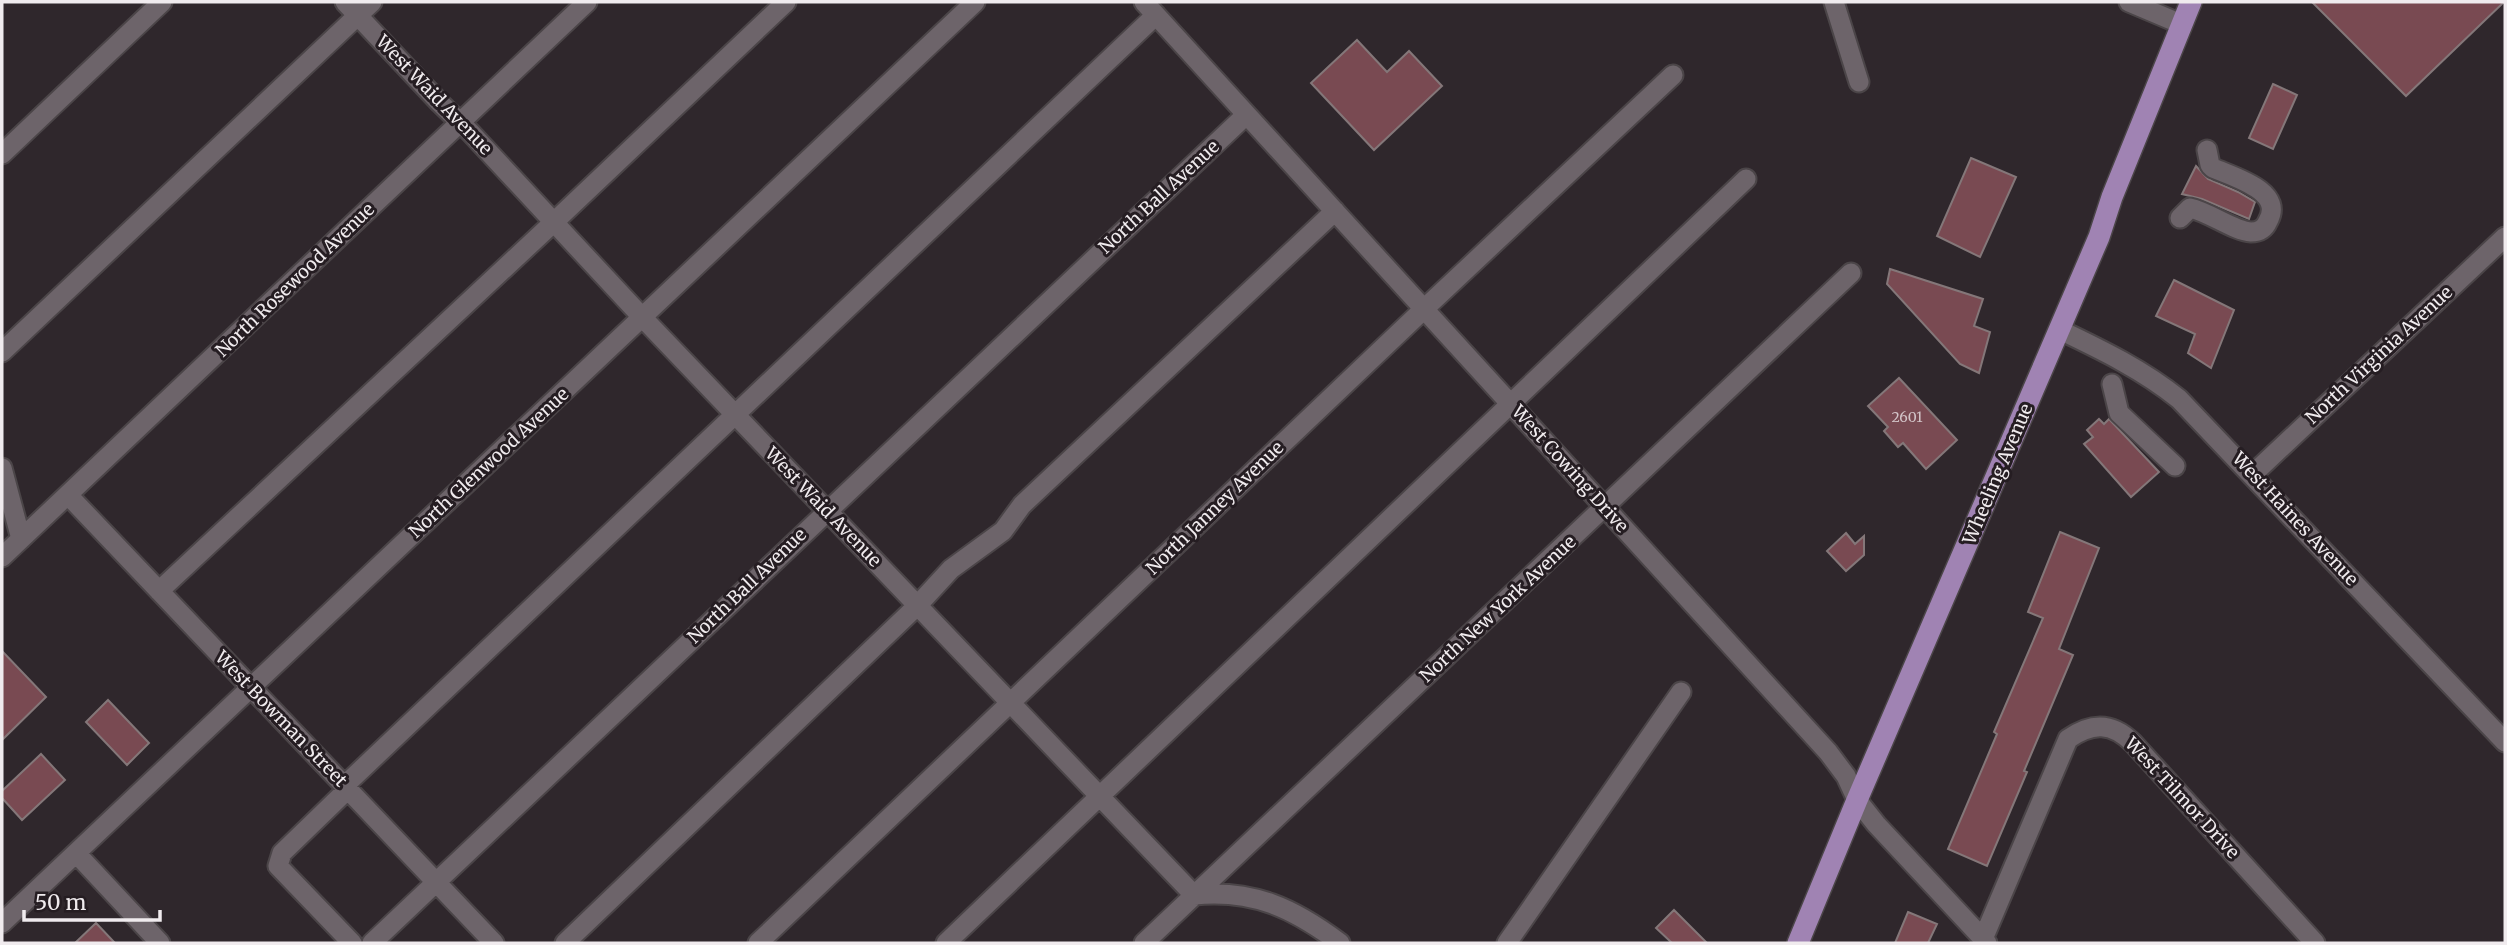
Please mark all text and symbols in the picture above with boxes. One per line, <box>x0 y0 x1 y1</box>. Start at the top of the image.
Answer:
street label: West Waid Avenue <box>371 29 497 159</box>
street label: North Ball Avenue <box>1094 135 1224 258</box>
street label: North Rosewood Avenue <box>210 198 379 362</box>
street label: North Virginia Avenue <box>2300 281 2457 429</box>
street label: North Glenwood Avenue <box>404 383 573 543</box>
street label: West Cowing Drive <box>1506 399 1634 537</box>
street label: Wheeling Avenue <box>1957 400 2038 549</box>
house number: 2601 <box>1891 408 1923 426</box>
street label: North Janney Avenue <box>1141 436 1288 579</box>
street label: West Waid Avenue <box>760 441 886 571</box>
street label: West Haines Avenue <box>2227 446 2363 590</box>
street label: North Ball Avenue <box>682 523 811 648</box>
street label: North New York Avenue <box>1415 530 1581 687</box>
street label: West Bowman Street <box>210 645 352 792</box>
street label: West Tilmor Drive <box>2119 731 2245 863</box>
scale bar <box>24 878 161 922</box>
text: 50 m <box>35 889 86 916</box>

